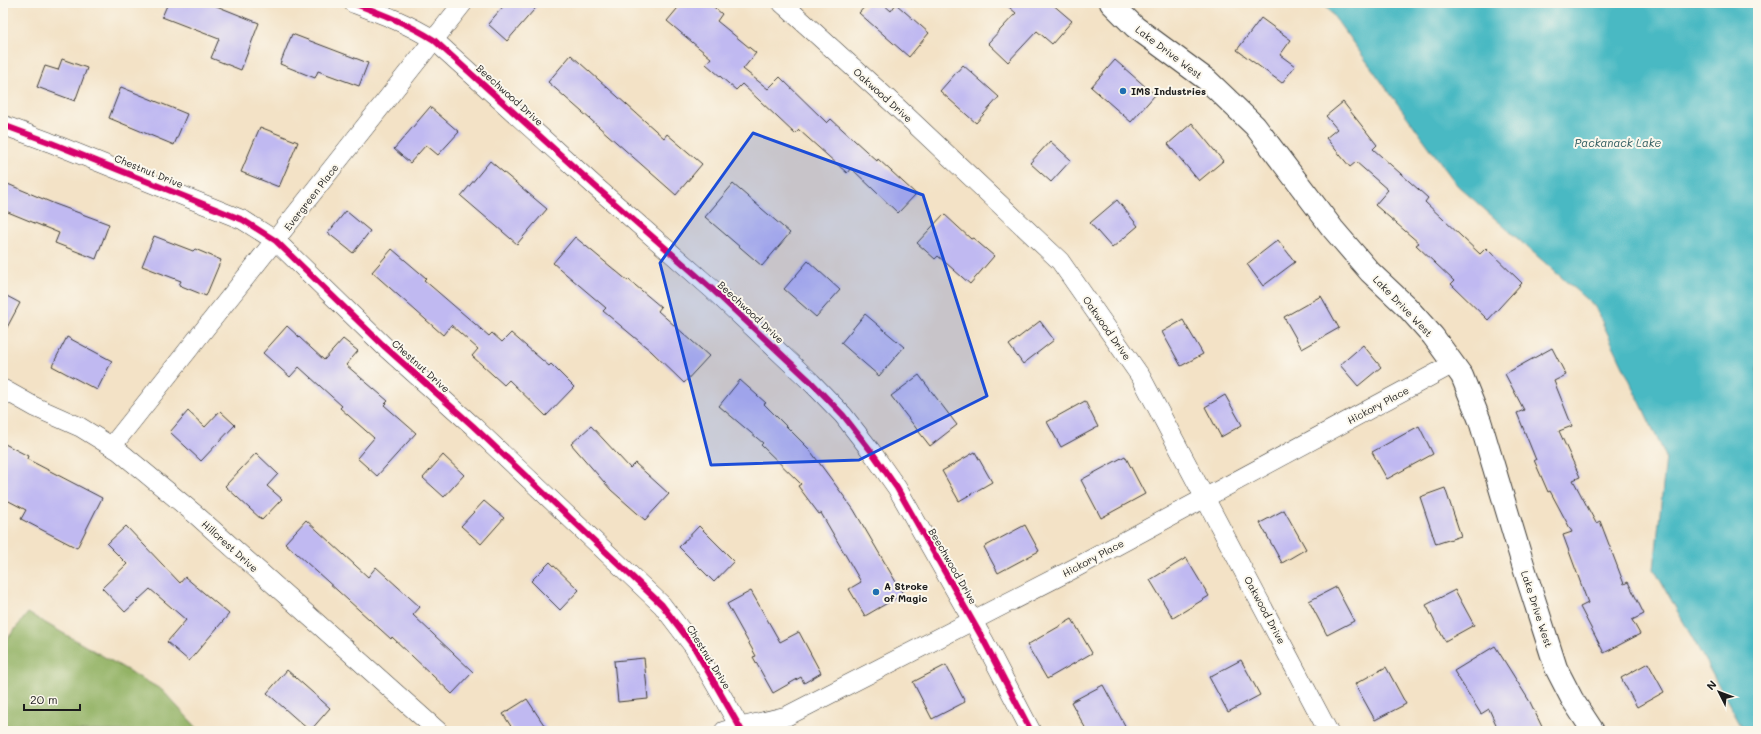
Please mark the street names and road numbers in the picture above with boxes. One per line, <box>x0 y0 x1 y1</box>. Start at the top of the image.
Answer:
street label: Lake Drive West <box>1133 22 1205 82</box>
street label: Beechwood Drive <box>473 61 547 129</box>
street label: Oakwood Drive <box>850 65 916 125</box>
street label: Chestnut Drive <box>112 151 186 191</box>
street label: Evergreen Place <box>281 161 341 233</box>
street label: Lake Drive West <box>1370 272 1436 340</box>
street label: Beechwood Drive <box>715 278 787 346</box>
street label: Oakwood Drive <box>1080 293 1134 363</box>
street label: Chestnut Drive <box>389 336 453 396</box>
street label: Hickory Place <box>1345 383 1411 427</box>
street label: Hillcrest Drive <box>199 517 261 575</box>
street label: Beechwood Drive <box>926 525 980 607</box>
street label: Hickory Place <box>1060 536 1126 580</box>
street label: Lake Drive West <box>1518 569 1556 649</box>
street label: Oakwood Drive <box>1241 574 1289 646</box>
street label: Chestnut Drive <box>684 622 734 692</box>

